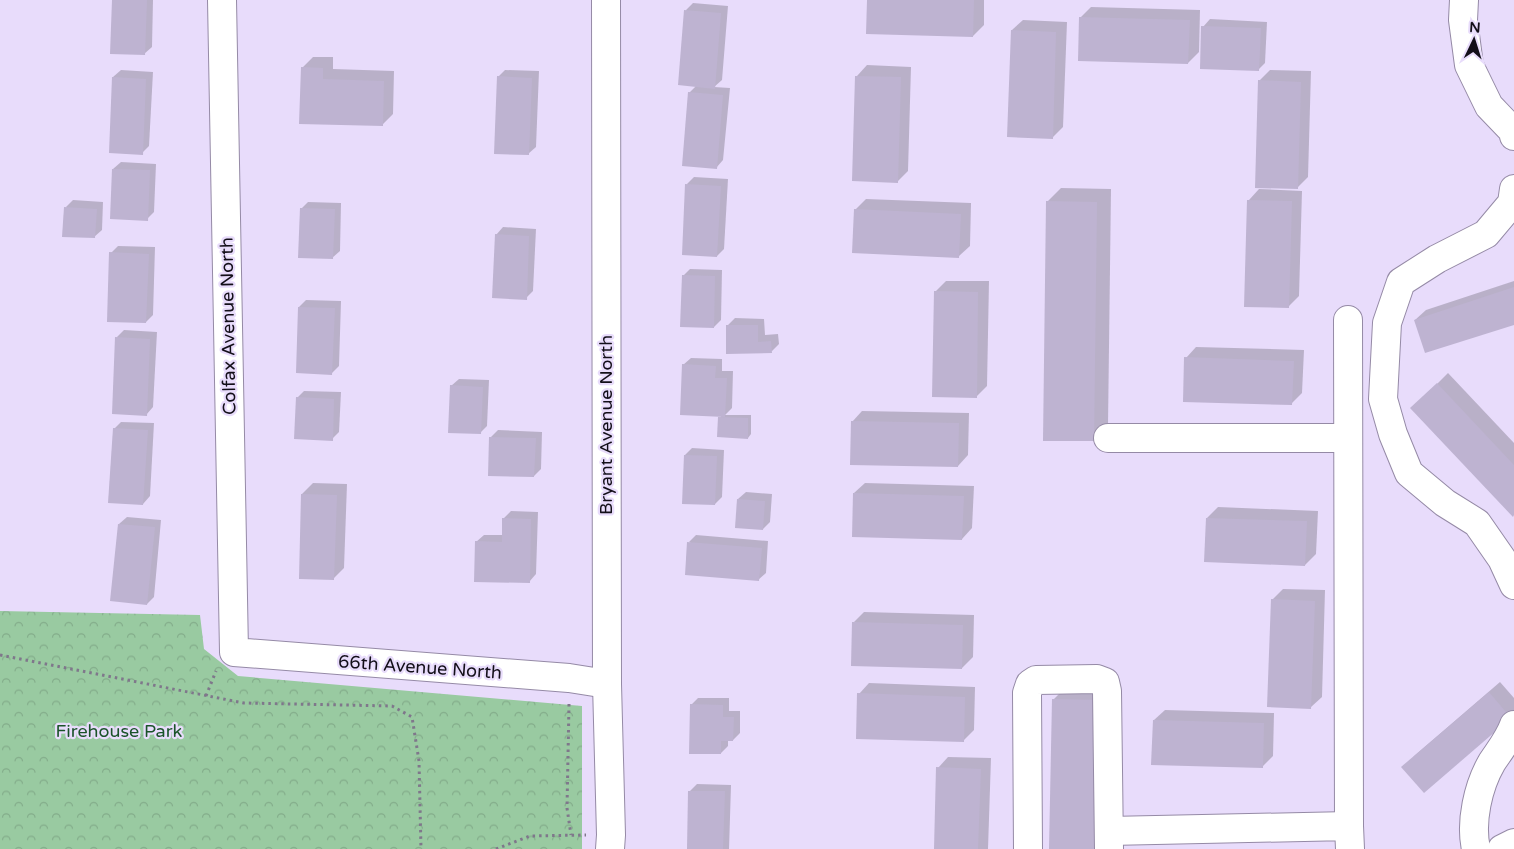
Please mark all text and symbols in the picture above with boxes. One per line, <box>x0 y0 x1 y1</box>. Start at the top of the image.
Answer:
north arrow <box>1449 15 1499 65</box>
text: N <box>1469 19 1481 36</box>
street label: Colfax Avenue North <box>215 237 241 415</box>
street label: Bryant Avenue North <box>595 335 617 515</box>
street label: 66th Avenue North <box>337 650 503 684</box>
park label: Firehouse Park <box>56 720 183 742</box>

